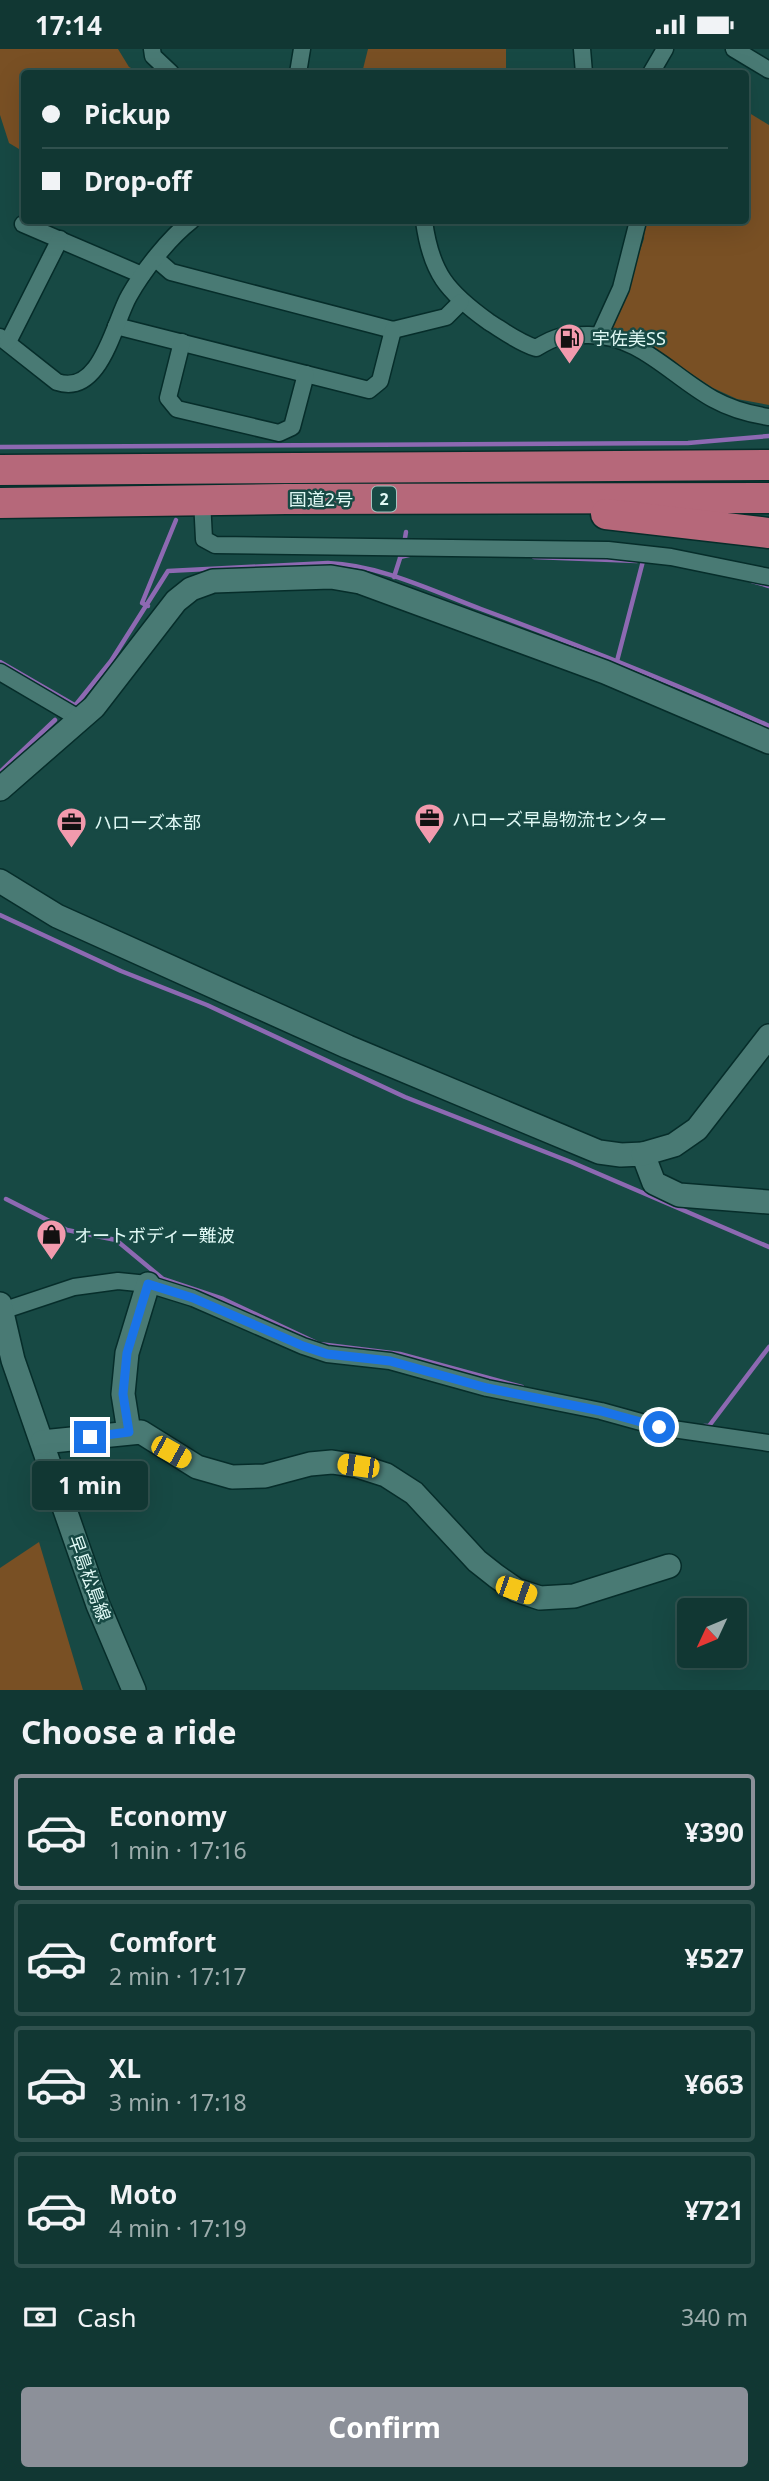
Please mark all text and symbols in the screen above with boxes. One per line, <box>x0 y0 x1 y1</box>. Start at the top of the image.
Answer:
text: 17:14 <box>35 7 102 43</box>
text: Pickup <box>84 96 171 132</box>
text: Drop-off <box>84 163 191 199</box>
fuel station icon: 宇佐美SS <box>552 321 586 365</box>
place label: 宇佐美SS <box>592 326 666 350</box>
street label: 国道2号 <box>289 487 353 511</box>
road number: 2 <box>372 487 396 512</box>
office icon: ハローズ早島物流センター <box>412 802 446 846</box>
office icon: ハローズ本部 <box>54 805 88 849</box>
place label: ハローズ早島物流センター <box>452 807 667 831</box>
place label: ハローズ本部 <box>94 810 201 834</box>
shop icon: オートボディー難波 <box>34 1218 68 1262</box>
place label: オートボディー難波 <box>74 1223 235 1247</box>
route start <box>643 1411 675 1443</box>
route end <box>74 1421 106 1453</box>
car <box>148 1433 195 1471</box>
car <box>336 1453 381 1479</box>
callout: 1 min <box>32 1461 148 1511</box>
text: 1 min <box>58 1469 122 1501</box>
street label: 早島松島線 <box>63 1532 117 1624</box>
car <box>493 1573 540 1607</box>
north arrow <box>677 1598 747 1668</box>
map controls <box>677 1598 747 1668</box>
text: Choose a ride <box>21 1710 237 1753</box>
text: Economy <box>109 1798 227 1834</box>
icon: car <box>25 1801 88 1864</box>
text: ¥390 <box>685 1814 744 1850</box>
text: 1 min · 17:16 <box>109 1834 247 1866</box>
text: Comfort <box>109 1924 217 1960</box>
icon: car <box>25 1927 88 1990</box>
text: ¥527 <box>685 1940 744 1976</box>
text: 2 min · 17:17 <box>109 1960 247 1992</box>
text: XL <box>109 2050 141 2086</box>
icon: car <box>25 2053 88 2116</box>
text: ¥663 <box>685 2066 744 2102</box>
text: 3 min · 17:18 <box>109 2086 247 2118</box>
text: Moto <box>109 2176 177 2212</box>
icon: car <box>25 2179 88 2242</box>
text: ¥721 <box>685 2192 744 2228</box>
text: 4 min · 17:19 <box>109 2212 247 2244</box>
icon: cash <box>21 2298 59 2336</box>
text: Cash <box>77 2299 137 2335</box>
text: 340 m <box>681 2301 748 2333</box>
button: Confirm <box>21 2387 748 2467</box>

